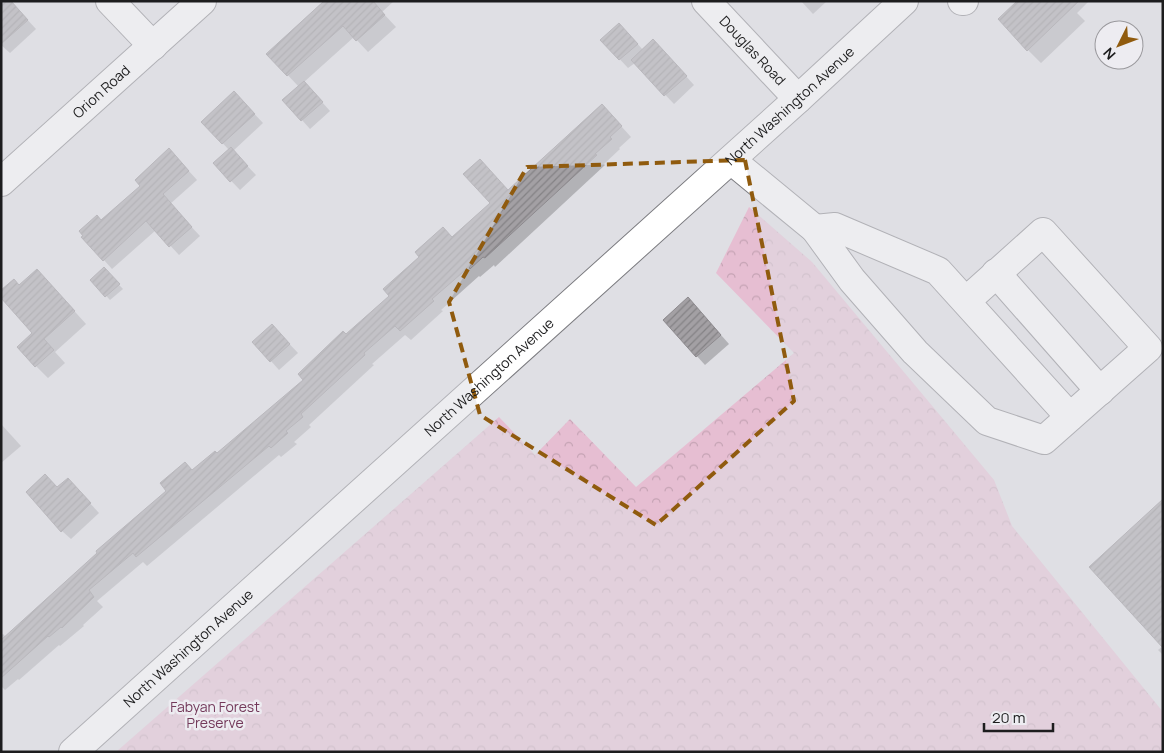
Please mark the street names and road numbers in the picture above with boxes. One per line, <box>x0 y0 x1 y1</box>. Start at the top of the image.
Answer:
street label: Douglas Road <box>716 11 790 89</box>
street label: North Washington Avenue <box>721 42 858 169</box>
street label: Orion Road <box>68 60 134 122</box>
street label: North Washington Avenue <box>420 313 558 440</box>
street label: North Washington Avenue <box>119 585 257 711</box>

